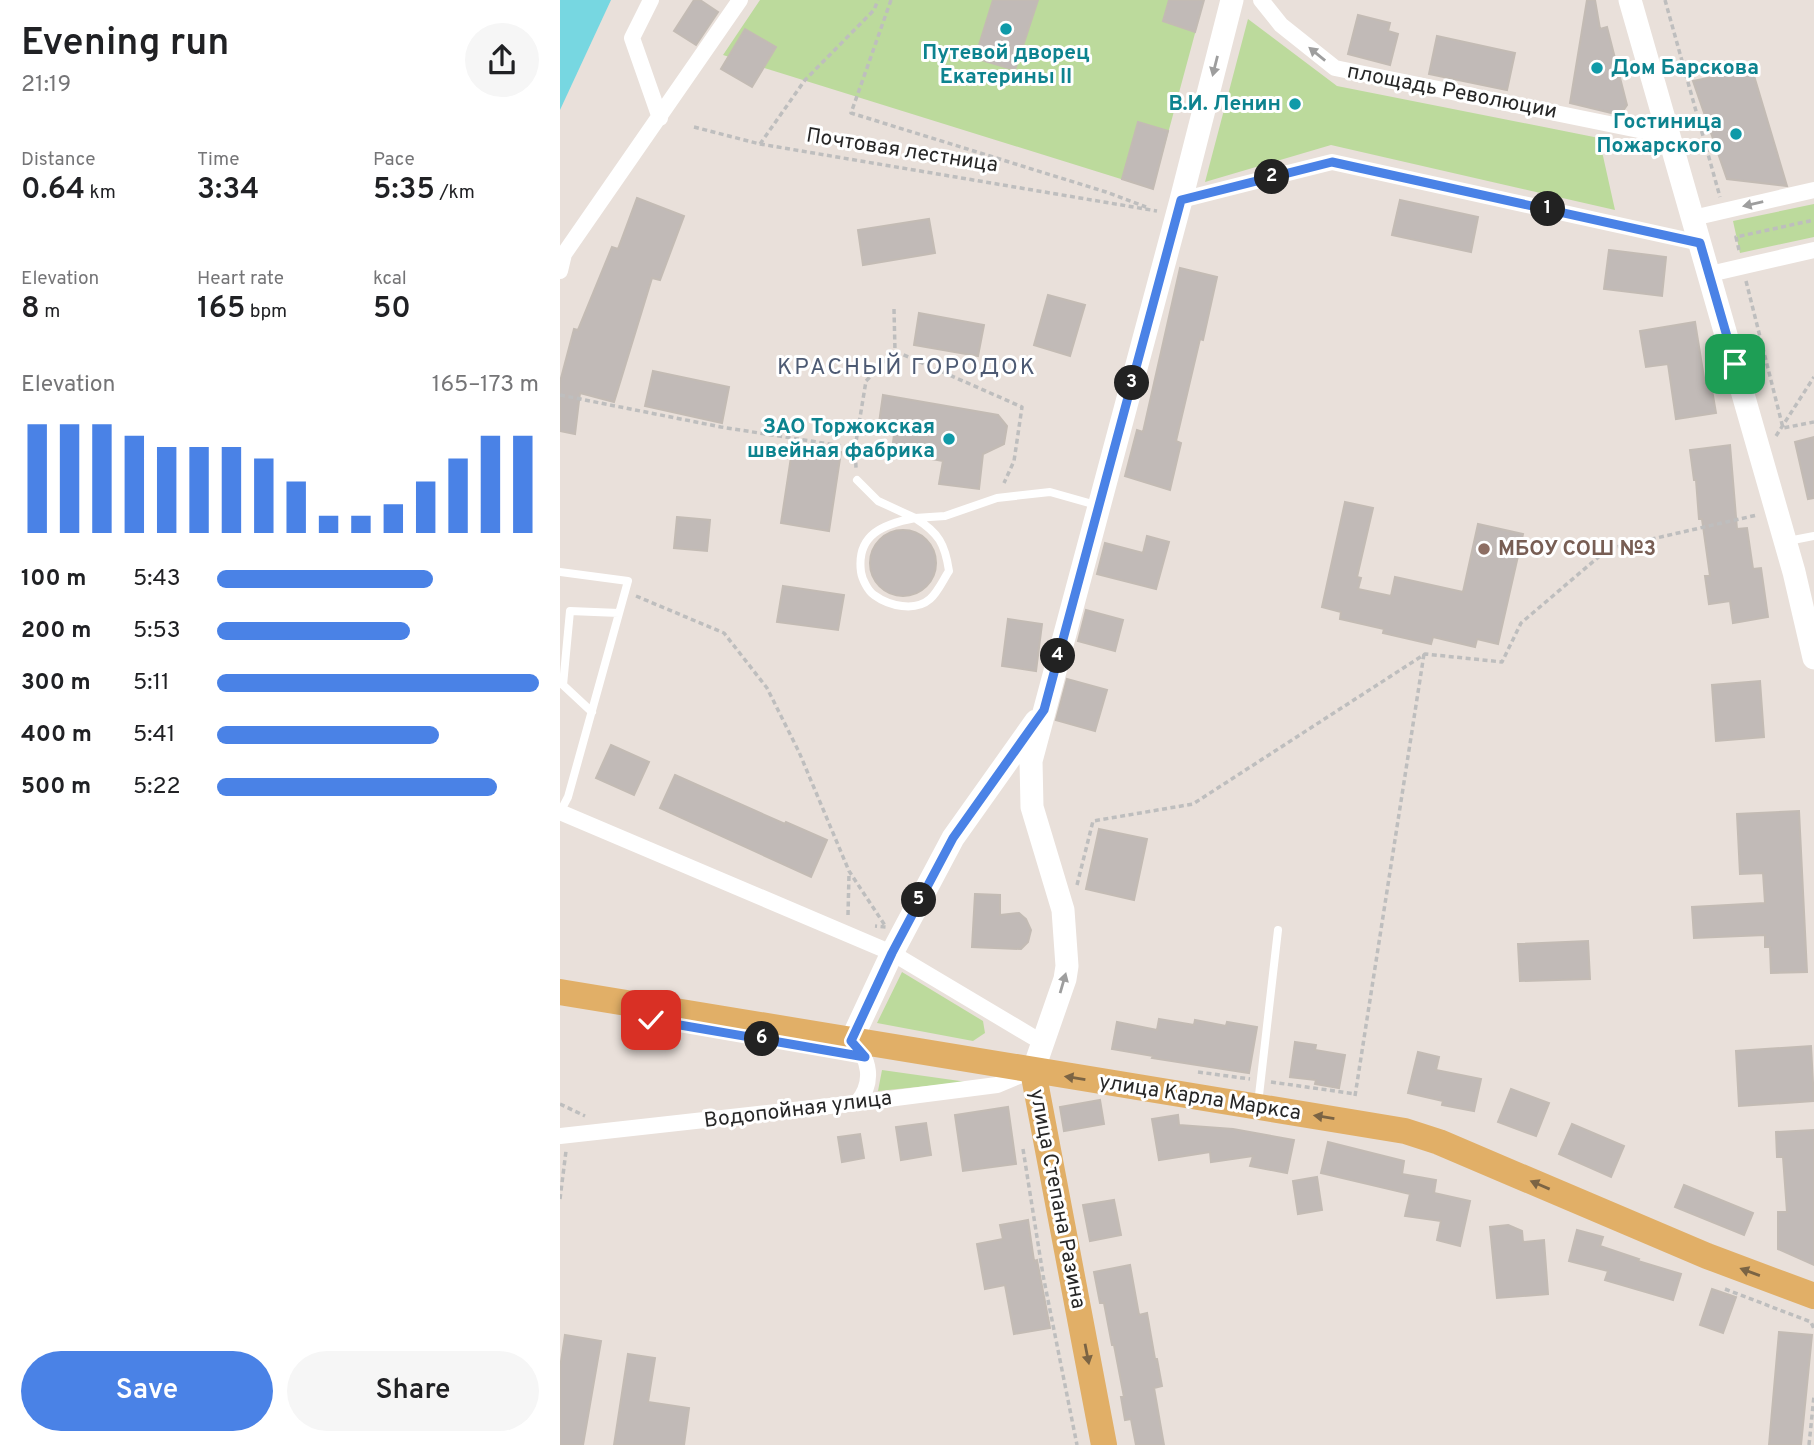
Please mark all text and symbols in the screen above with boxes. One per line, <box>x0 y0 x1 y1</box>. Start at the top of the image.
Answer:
text: Evening run <box>21 20 229 69</box>
marker: Путевой дворец Екатерины II <box>998 21 1014 37</box>
button: share <box>465 23 539 97</box>
place label: Путевой дворец Екатерины II <box>922 40 1090 91</box>
one-way arrow <box>1309 47 1326 62</box>
one-way arrow <box>1209 55 1220 77</box>
place label: Дом Барскова <box>1611 55 1759 82</box>
street label: площадь Революции <box>1345 58 1559 126</box>
marker: Дом Барскова <box>1589 60 1605 76</box>
text: 21:19 <box>21 71 71 100</box>
place label: В.И. Ленин <box>1168 91 1281 118</box>
marker: В.И. Ленин <box>1287 96 1303 112</box>
place label: Гостиница Пожарского <box>1597 109 1722 160</box>
street label: Почтовая лестница <box>804 123 1000 179</box>
marker: Гостиница Пожарского <box>1728 126 1744 142</box>
text: Distance <box>21 148 96 172</box>
text: Time <box>197 148 240 172</box>
text: Pace <box>373 148 415 172</box>
pin: 2 <box>1254 160 1290 194</box>
text: 2 <box>1266 164 1277 188</box>
text: 0.64 <box>21 172 85 209</box>
text: 3:34 <box>197 172 259 209</box>
text: 5:35 <box>373 172 435 209</box>
text: km <box>85 181 116 205</box>
text: /km <box>435 181 475 205</box>
pin: 1 <box>1530 192 1566 227</box>
text: 1 <box>1544 196 1551 220</box>
one-way arrow <box>1742 199 1764 210</box>
text: Elevation <box>21 267 99 291</box>
text: Heart rate <box>197 267 284 291</box>
text: kcal <box>373 267 407 291</box>
text: 8 <box>21 291 40 328</box>
text: 165 <box>197 291 245 328</box>
text: 50 <box>373 291 411 328</box>
text: m <box>40 300 60 324</box>
text: bpm <box>245 300 287 324</box>
pin <box>1705 334 1765 394</box>
icon: arrive <box>1716 345 1754 383</box>
district label: КРАСНЫЙ ГОРОДОК <box>777 352 1037 383</box>
pin: 3 <box>1114 366 1150 400</box>
text: 3 <box>1126 370 1137 394</box>
text: Elevation <box>21 371 116 400</box>
text: 165–173 m <box>432 371 539 400</box>
place label: ЗАО Торжокская швейная фабрика <box>747 414 935 465</box>
marker: ЗАО Торжокская швейная фабрика <box>941 431 957 447</box>
place label: МБОУ СОШ №3 <box>1498 536 1656 563</box>
marker: МБОУ СОШ №3 <box>1476 541 1492 557</box>
text: 100 m <box>21 565 86 594</box>
text: 5:43 <box>133 565 181 594</box>
text: 200 m <box>21 617 91 646</box>
text: 5:53 <box>133 617 181 646</box>
pin: 4 <box>1040 638 1076 674</box>
text: 4 <box>1051 643 1064 667</box>
text: 300 m <box>21 669 91 698</box>
text: 5:11 <box>133 669 170 698</box>
text: 400 m <box>21 721 92 750</box>
text: 5:41 <box>133 721 175 750</box>
text: 500 m <box>21 773 91 802</box>
text: 5:22 <box>133 773 181 802</box>
pin: 5 <box>902 883 936 918</box>
text: 5 <box>913 887 924 911</box>
one-way arrow <box>1059 972 1069 993</box>
pin <box>621 990 681 1050</box>
icon: check <box>632 1001 670 1039</box>
pin: 6 <box>744 1021 780 1056</box>
text: 6 <box>756 1026 767 1050</box>
street label: улица Карла Маркса <box>1097 1069 1303 1127</box>
one-way arrow <box>1064 1072 1086 1083</box>
street label: Водопойная улица <box>703 1085 893 1135</box>
street label: улица Степана Разина <box>1022 1087 1092 1311</box>
one-way arrow <box>1313 1111 1335 1122</box>
one-way arrow <box>1530 1179 1550 1191</box>
one-way arrow <box>1740 1266 1761 1277</box>
one-way arrow <box>1081 1343 1092 1365</box>
button: Save <box>21 1351 273 1431</box>
button: Share <box>287 1351 539 1431</box>

